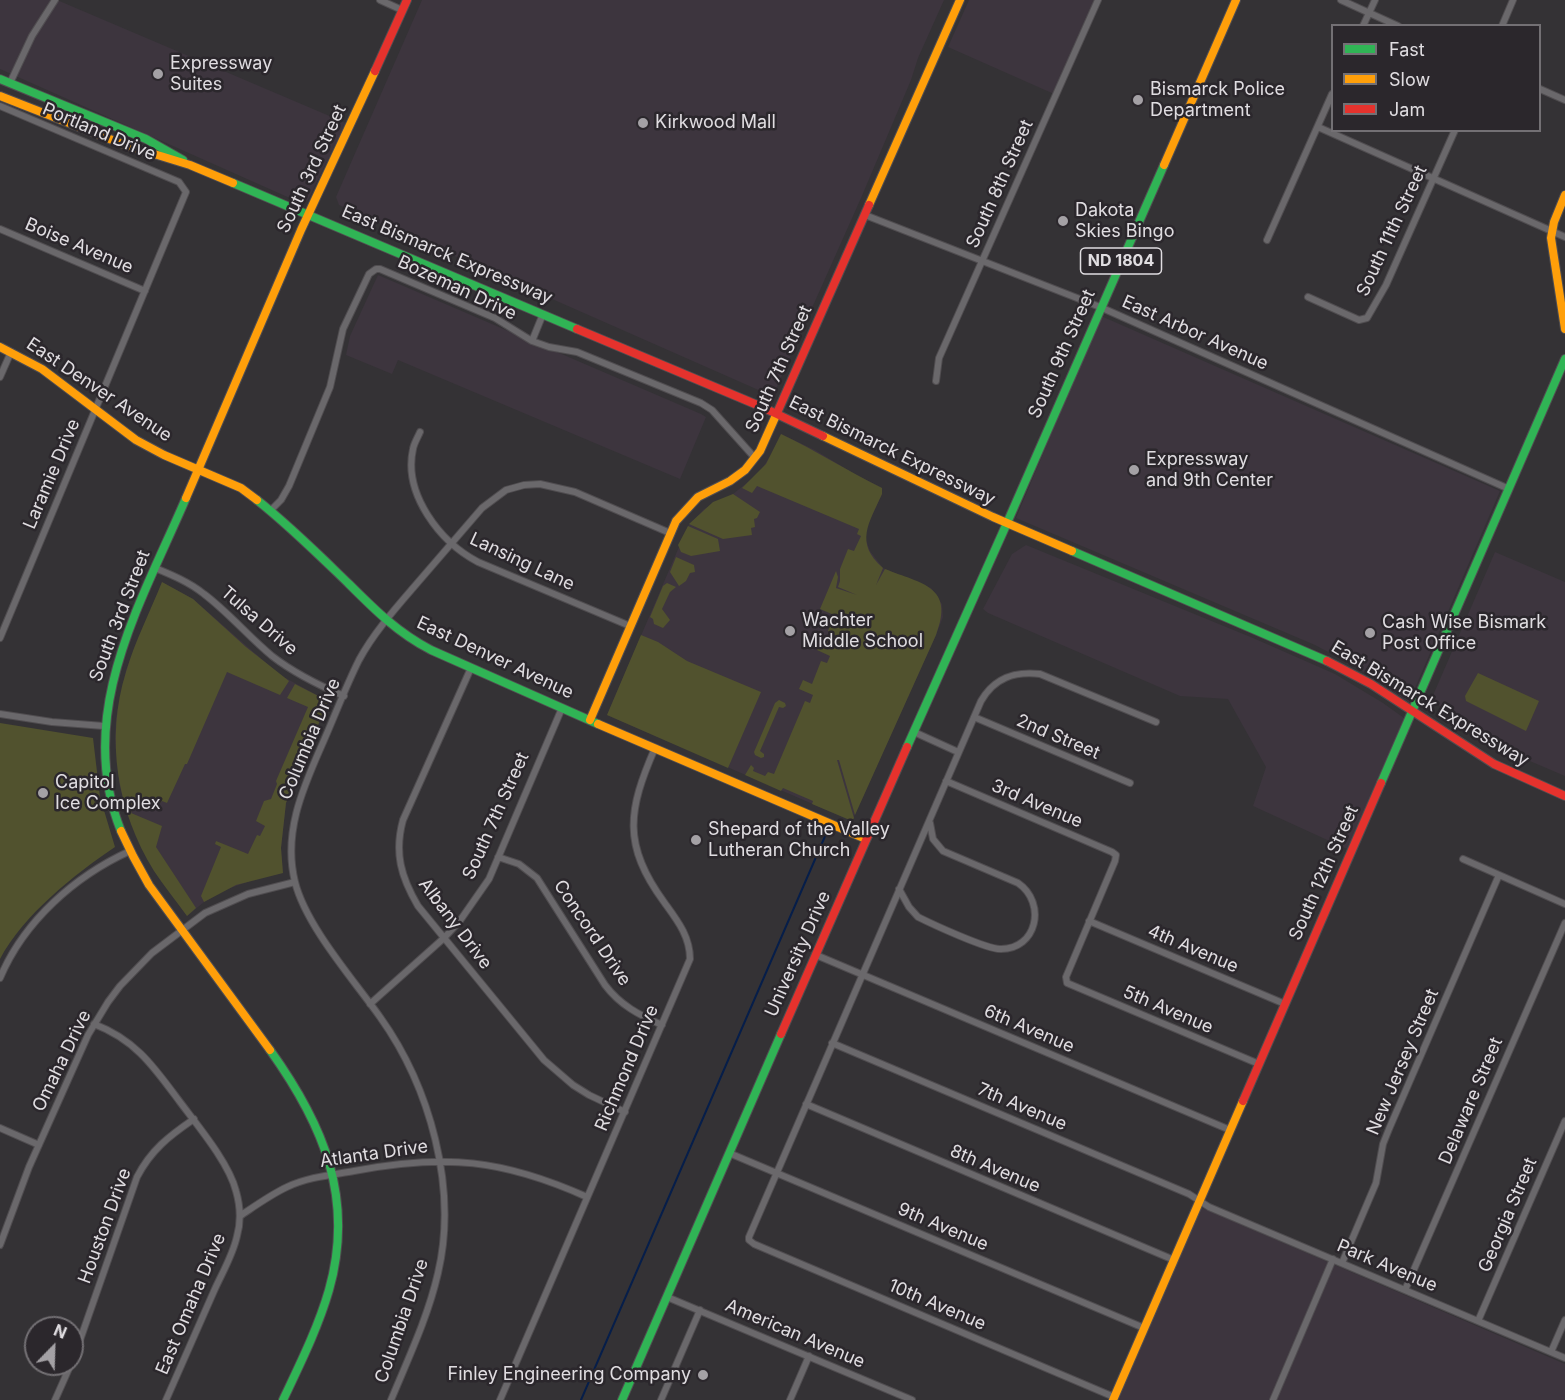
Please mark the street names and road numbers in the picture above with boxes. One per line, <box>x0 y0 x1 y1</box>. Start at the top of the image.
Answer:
street label: Portland Drive <box>39 98 159 166</box>
street label: South 3rd Street <box>273 101 351 237</box>
street label: South 8th Street <box>962 117 1038 251</box>
street label: South 11th Street <box>1352 162 1432 300</box>
street label: East Bismarck Expressway <box>338 201 556 309</box>
street label: Boise Avenue <box>22 214 136 278</box>
road number: ND 1804 <box>1080 248 1162 274</box>
street label: Bozeman Drive <box>394 251 520 325</box>
street label: South 9th Street <box>1024 286 1100 422</box>
street label: East Arbor Avenue <box>1119 291 1271 375</box>
street label: South 7th Street <box>741 302 817 436</box>
street label: East Denver Avenue <box>22 333 176 447</box>
street label: East Bismarck Expressway <box>785 392 999 510</box>
street label: Laramie Drive <box>19 416 85 532</box>
street label: Lansing Lane <box>466 528 578 596</box>
street label: South 3rd Street <box>85 547 155 685</box>
street label: Tulsa Drive <box>216 582 302 660</box>
street label: East Denver Avenue <box>413 612 577 704</box>
street label: East Bismarck Expressway <box>1327 636 1533 772</box>
street label: Columbia Drive <box>275 675 345 803</box>
street label: 2nd Street <box>1013 710 1103 764</box>
street label: South 7th Street <box>458 749 534 883</box>
street label: 3rd Avenue <box>988 775 1086 833</box>
street label: South 12th Street <box>1285 802 1363 944</box>
street label: Albany Drive <box>414 874 496 974</box>
street label: Concord Drive <box>549 876 635 990</box>
street label: University Drive <box>761 888 835 1020</box>
street label: 4th Avenue <box>1144 920 1242 978</box>
street label: 5th Avenue <box>1120 981 1216 1039</box>
street label: New Jersey Street <box>1362 986 1444 1138</box>
street label: 6th Avenue <box>981 1000 1077 1058</box>
street label: Richmond Drive <box>591 1002 663 1134</box>
street label: Omaha Drive <box>28 1007 96 1115</box>
street label: Delaware Street <box>1435 1034 1507 1168</box>
street label: 7th Avenue <box>974 1078 1070 1136</box>
street label: Atlanta Drive <box>319 1136 429 1172</box>
street label: 8th Avenue <box>947 1140 1043 1198</box>
street label: Georgia Street <box>1474 1154 1542 1276</box>
street label: Houston Drive <box>74 1165 136 1287</box>
street label: 9th Avenue <box>894 1198 992 1256</box>
street label: East Omaha Drive <box>151 1230 231 1378</box>
street label: Park Avenue <box>1334 1235 1440 1297</box>
street label: Columbia Drive <box>371 1256 433 1386</box>
street label: 10th Avenue <box>885 1275 989 1335</box>
street label: American Avenue <box>722 1295 868 1373</box>

